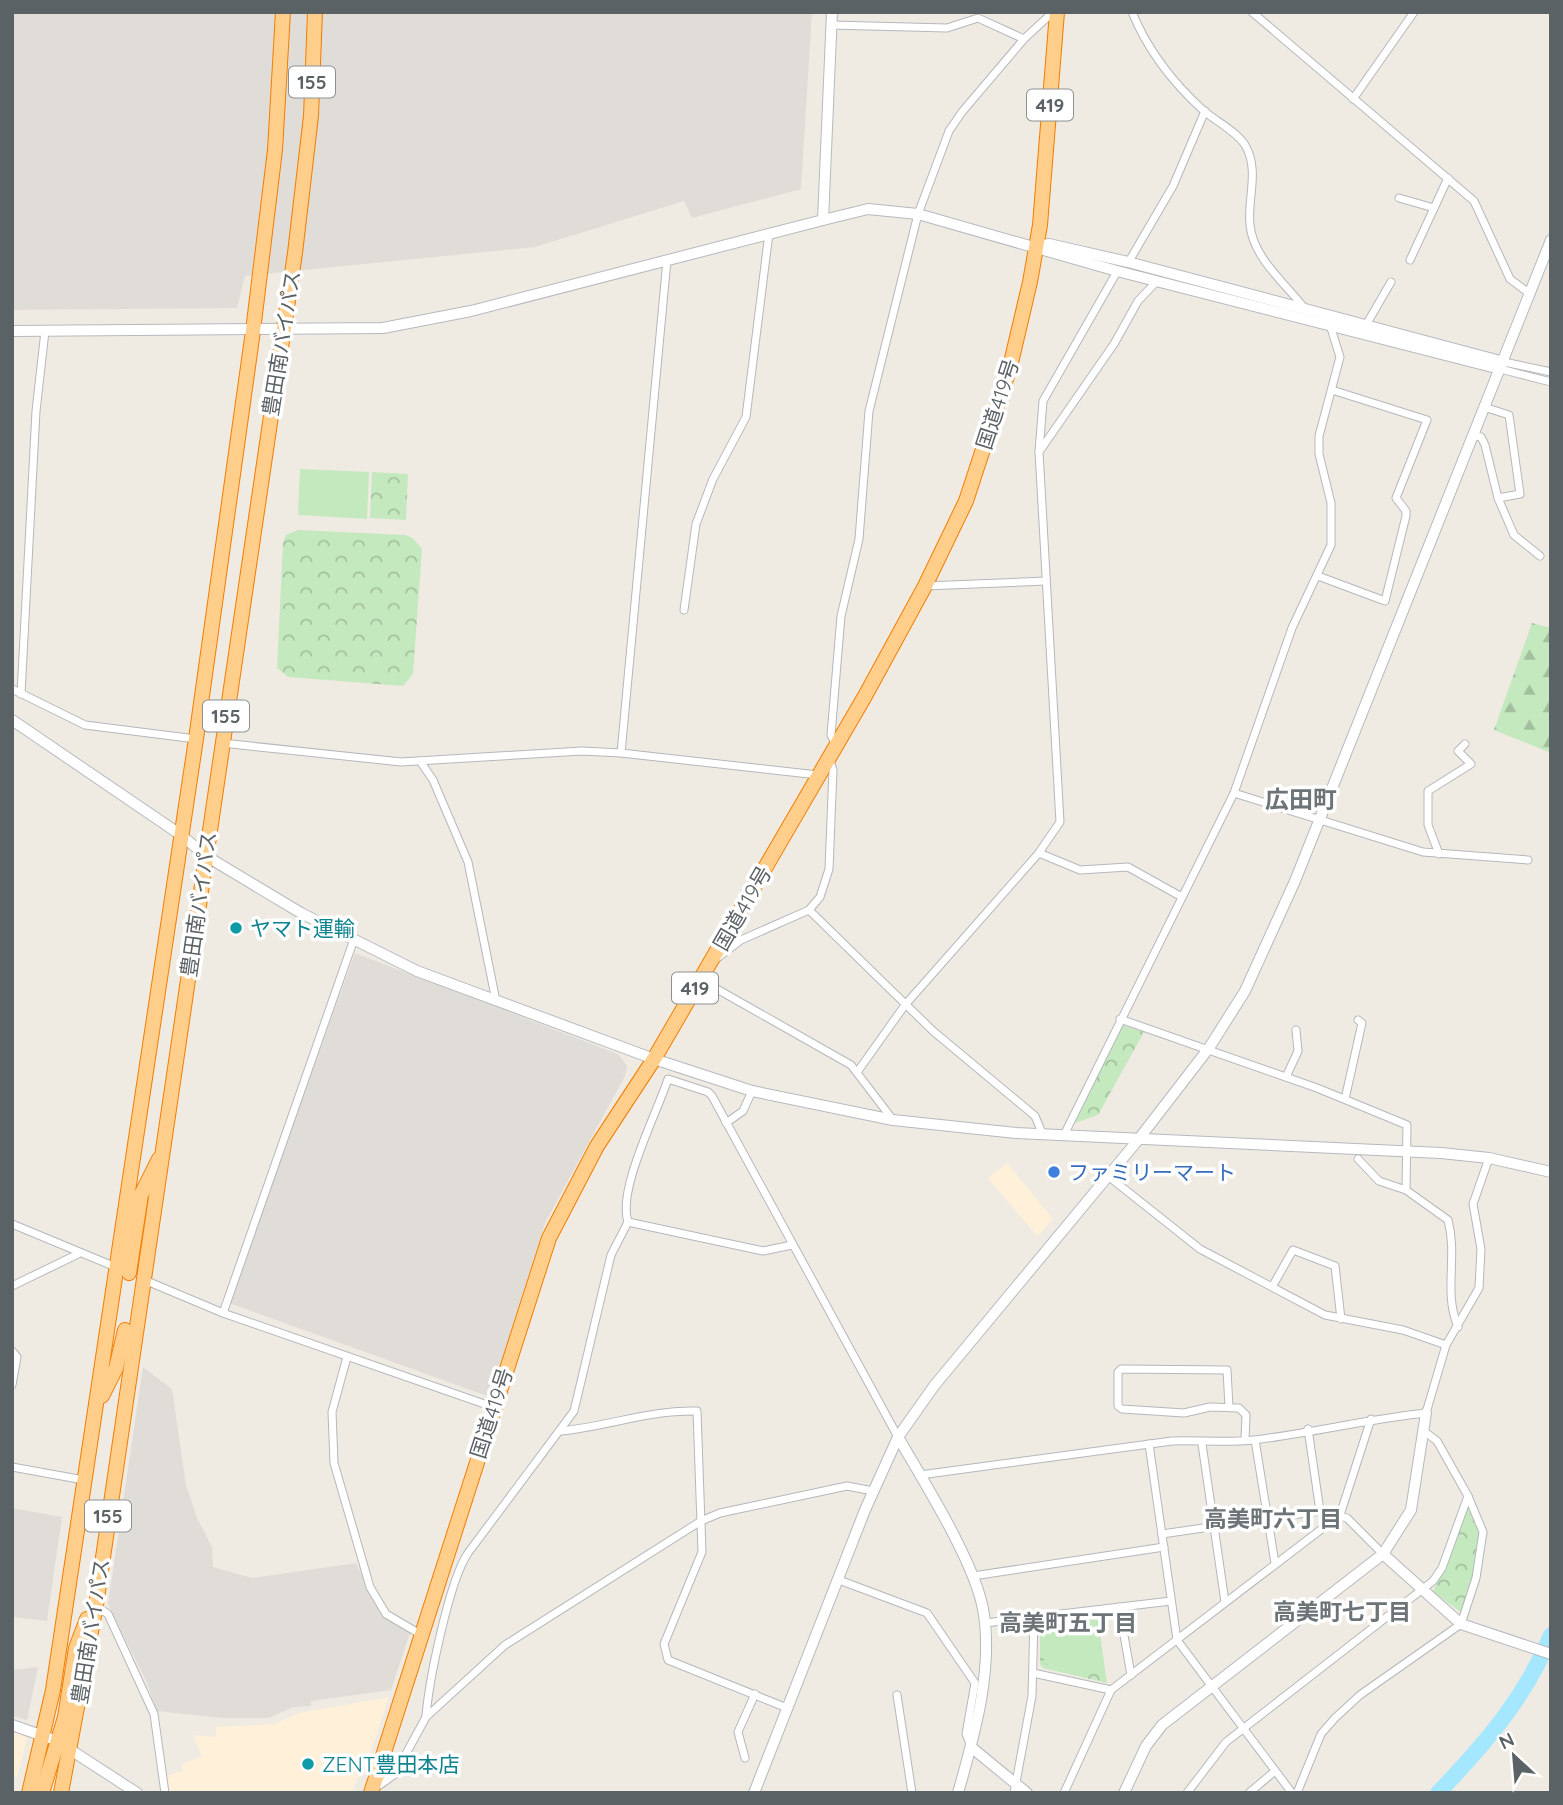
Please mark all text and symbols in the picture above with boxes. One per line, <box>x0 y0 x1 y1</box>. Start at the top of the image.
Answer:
road number: 155 <box>289 66 335 97</box>
road number: 419 <box>1027 90 1073 120</box>
street label: 豊田南バイパス <box>257 269 305 417</box>
street label: 国道419号 <box>970 356 1024 452</box>
road number: 155 <box>203 701 249 732</box>
district label: 広田町 <box>1265 784 1337 814</box>
street label: 豊田南バイパス <box>175 830 221 978</box>
street label: 国道419号 <box>707 861 777 955</box>
place label: ヤマト運輸 <box>250 915 355 941</box>
marker: ヤマト運輸 <box>228 920 244 936</box>
road number: 419 <box>672 972 718 1004</box>
place label: ファミリーマート <box>1068 1159 1236 1185</box>
marker: ファミリーマート <box>1046 1164 1062 1180</box>
street label: 国道419号 <box>464 1365 518 1461</box>
road number: 155 <box>85 1500 131 1532</box>
district label: 高美町六丁目 <box>1204 1504 1342 1533</box>
street label: 豊田南バイパス <box>66 1557 114 1705</box>
district label: 高美町七丁目 <box>1273 1597 1411 1626</box>
district label: 高美町五丁目 <box>999 1608 1137 1637</box>
north arrow <box>1479 1721 1549 1791</box>
text: N <box>1495 1727 1518 1755</box>
place label: ZENT豊田本店 <box>322 1751 459 1777</box>
marker: ZENT豊田本店 <box>300 1756 316 1772</box>

